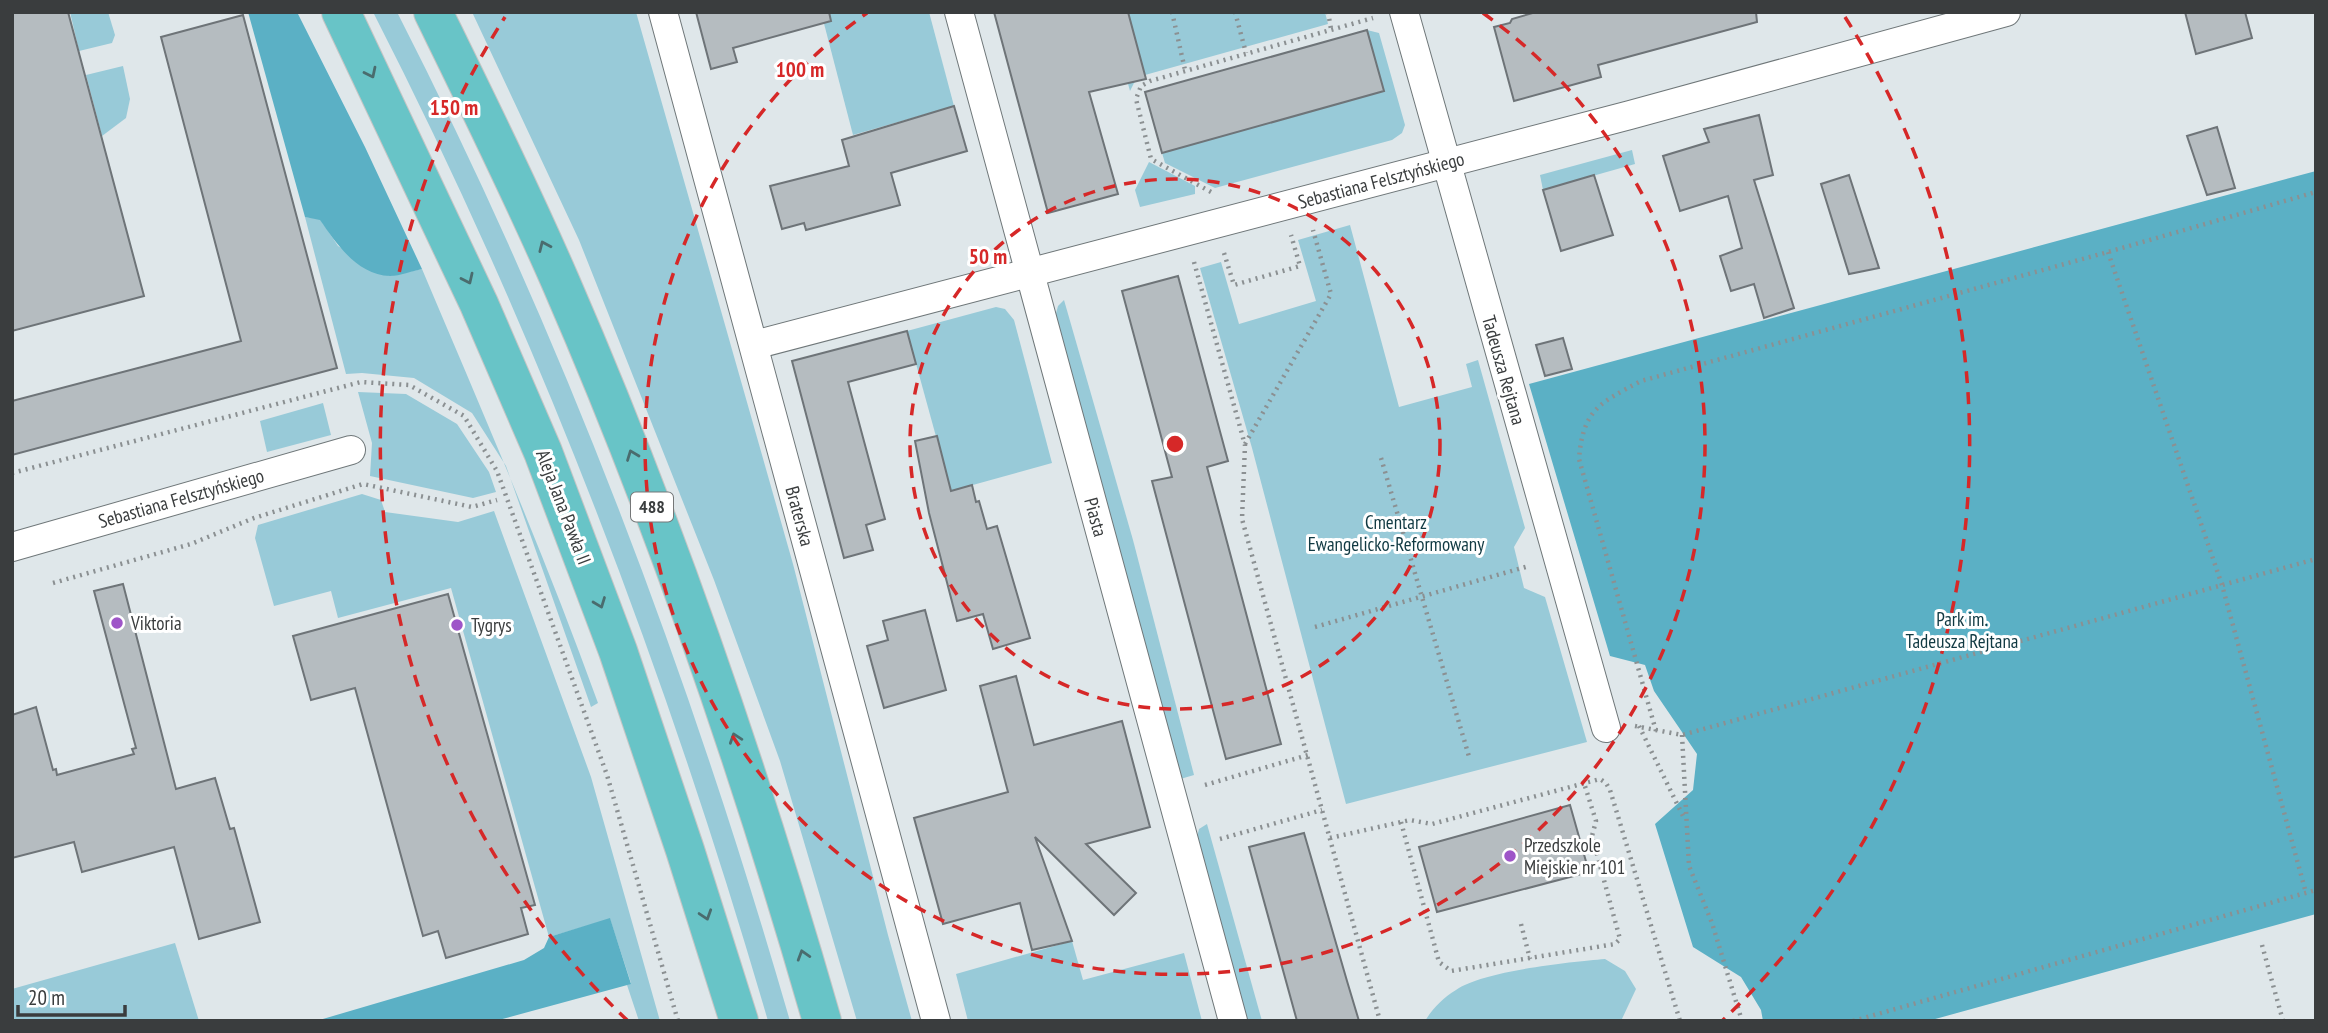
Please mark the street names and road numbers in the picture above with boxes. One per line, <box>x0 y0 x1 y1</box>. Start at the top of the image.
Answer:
street label: Sebastiana Felsztyńskiego <box>1295 146 1467 214</box>
street label: Tadeusza Rejtana <box>1477 312 1531 428</box>
street label: Aleja Jana Pawła II <box>531 446 597 568</box>
street label: Sebastiana Felsztyńskiego <box>95 463 267 533</box>
street label: Braterska <box>780 483 820 549</box>
road number: 488 <box>631 492 673 522</box>
street label: Piasta <box>1079 495 1113 539</box>

